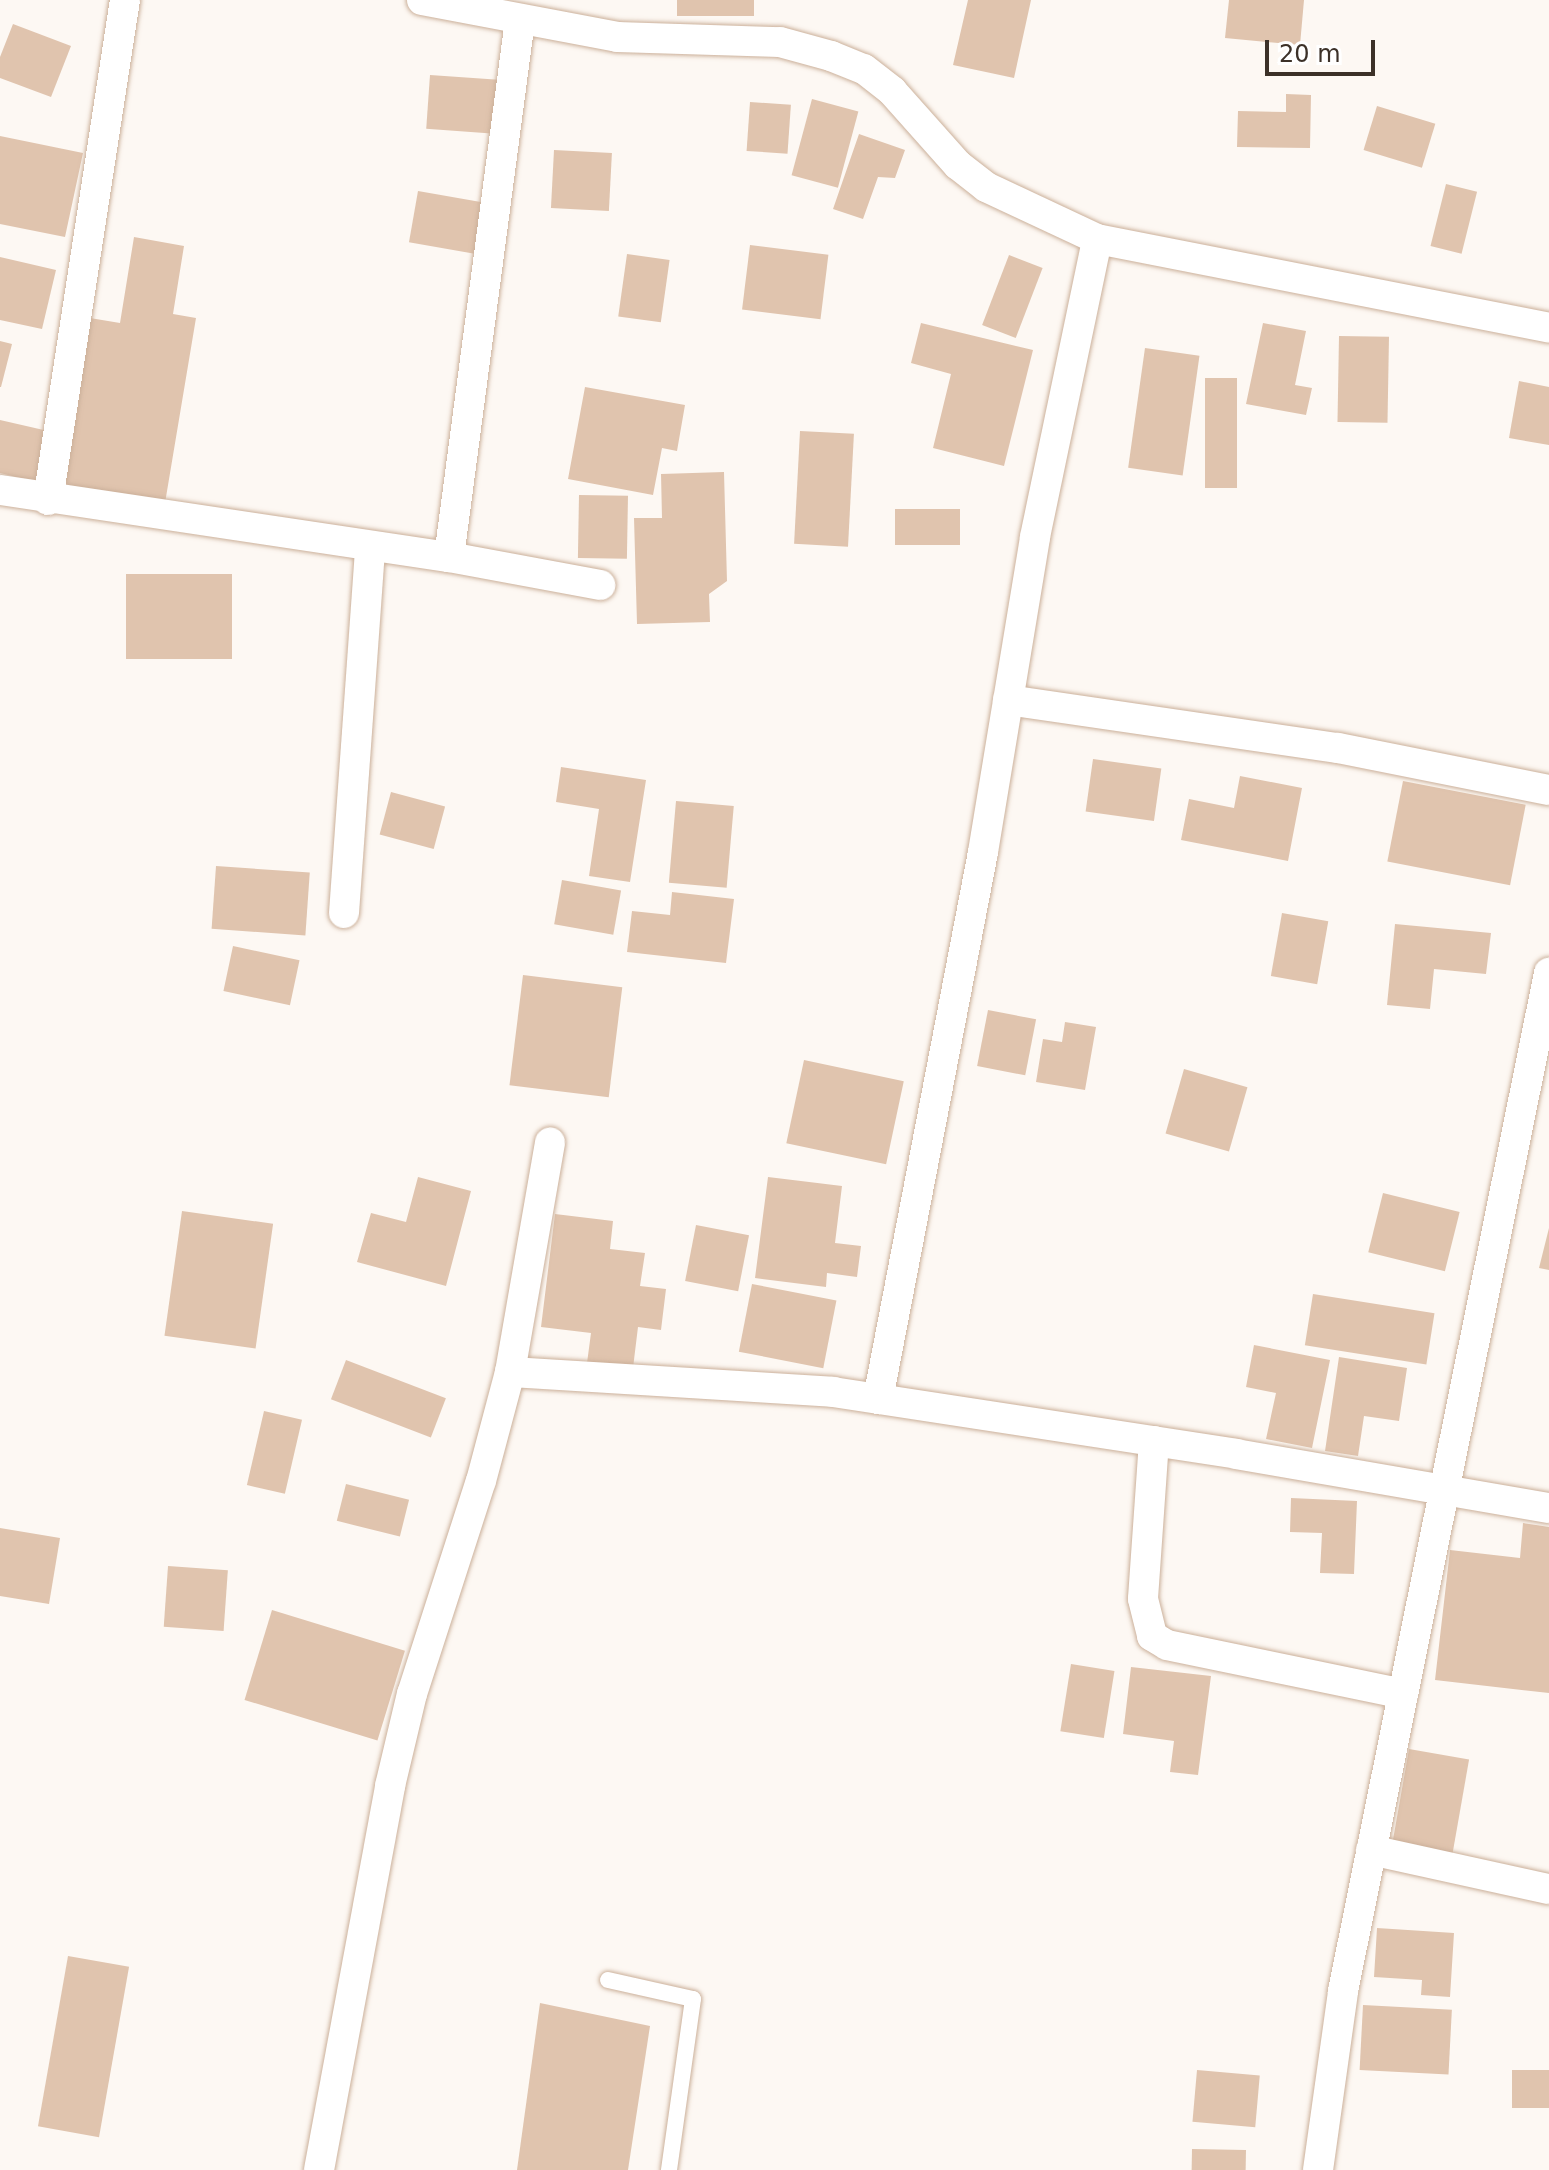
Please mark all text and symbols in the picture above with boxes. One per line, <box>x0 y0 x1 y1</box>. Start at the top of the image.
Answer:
scale bar <box>1269 24 1379 74</box>
text: 20 m <box>1279 40 1341 68</box>

